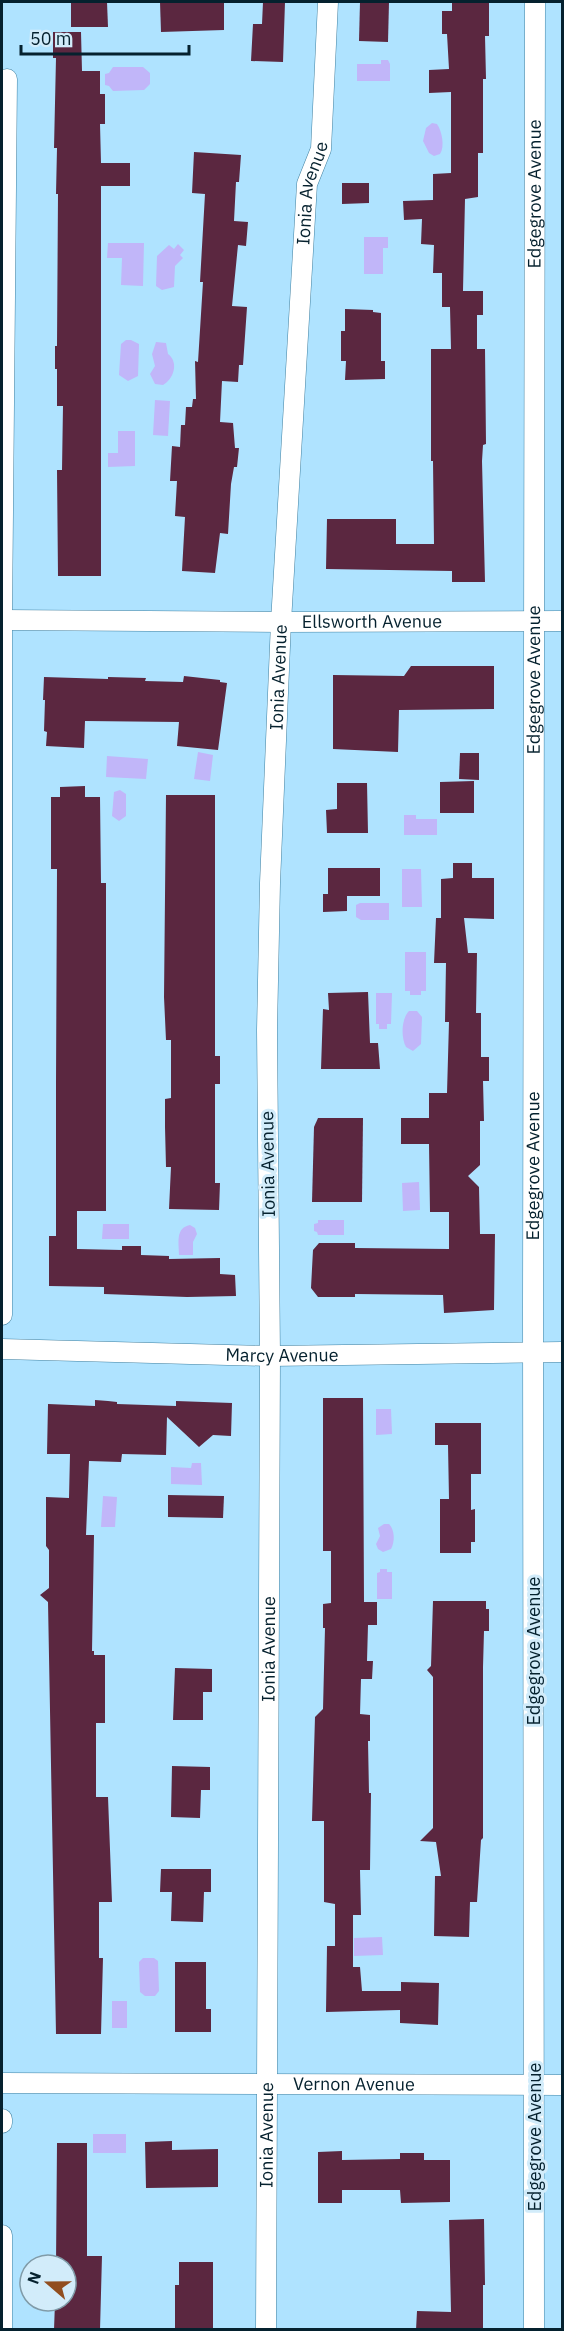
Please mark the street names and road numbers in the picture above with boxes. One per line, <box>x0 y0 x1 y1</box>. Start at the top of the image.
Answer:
street label: Edgegrove Avenue <box>523 119 546 269</box>
street label: Ionia Avenue <box>291 141 332 246</box>
street label: Edgegrove Avenue <box>522 605 545 755</box>
street label: Ellsworth Avenue <box>302 609 442 633</box>
street label: Ionia Avenue <box>264 624 292 731</box>
street label: Edgegrove Avenue <box>521 1091 544 1241</box>
street label: Ionia Avenue <box>255 1111 280 1217</box>
street label: Marcy Avenue <box>225 1343 339 1367</box>
street label: Edgegrove Avenue <box>522 1576 545 1725</box>
street label: Ionia Avenue <box>257 1596 280 1702</box>
street label: Edgegrove Avenue <box>523 2062 546 2211</box>
street label: Vernon Avenue <box>293 2072 415 2095</box>
street label: Ionia Avenue <box>255 2082 278 2188</box>

